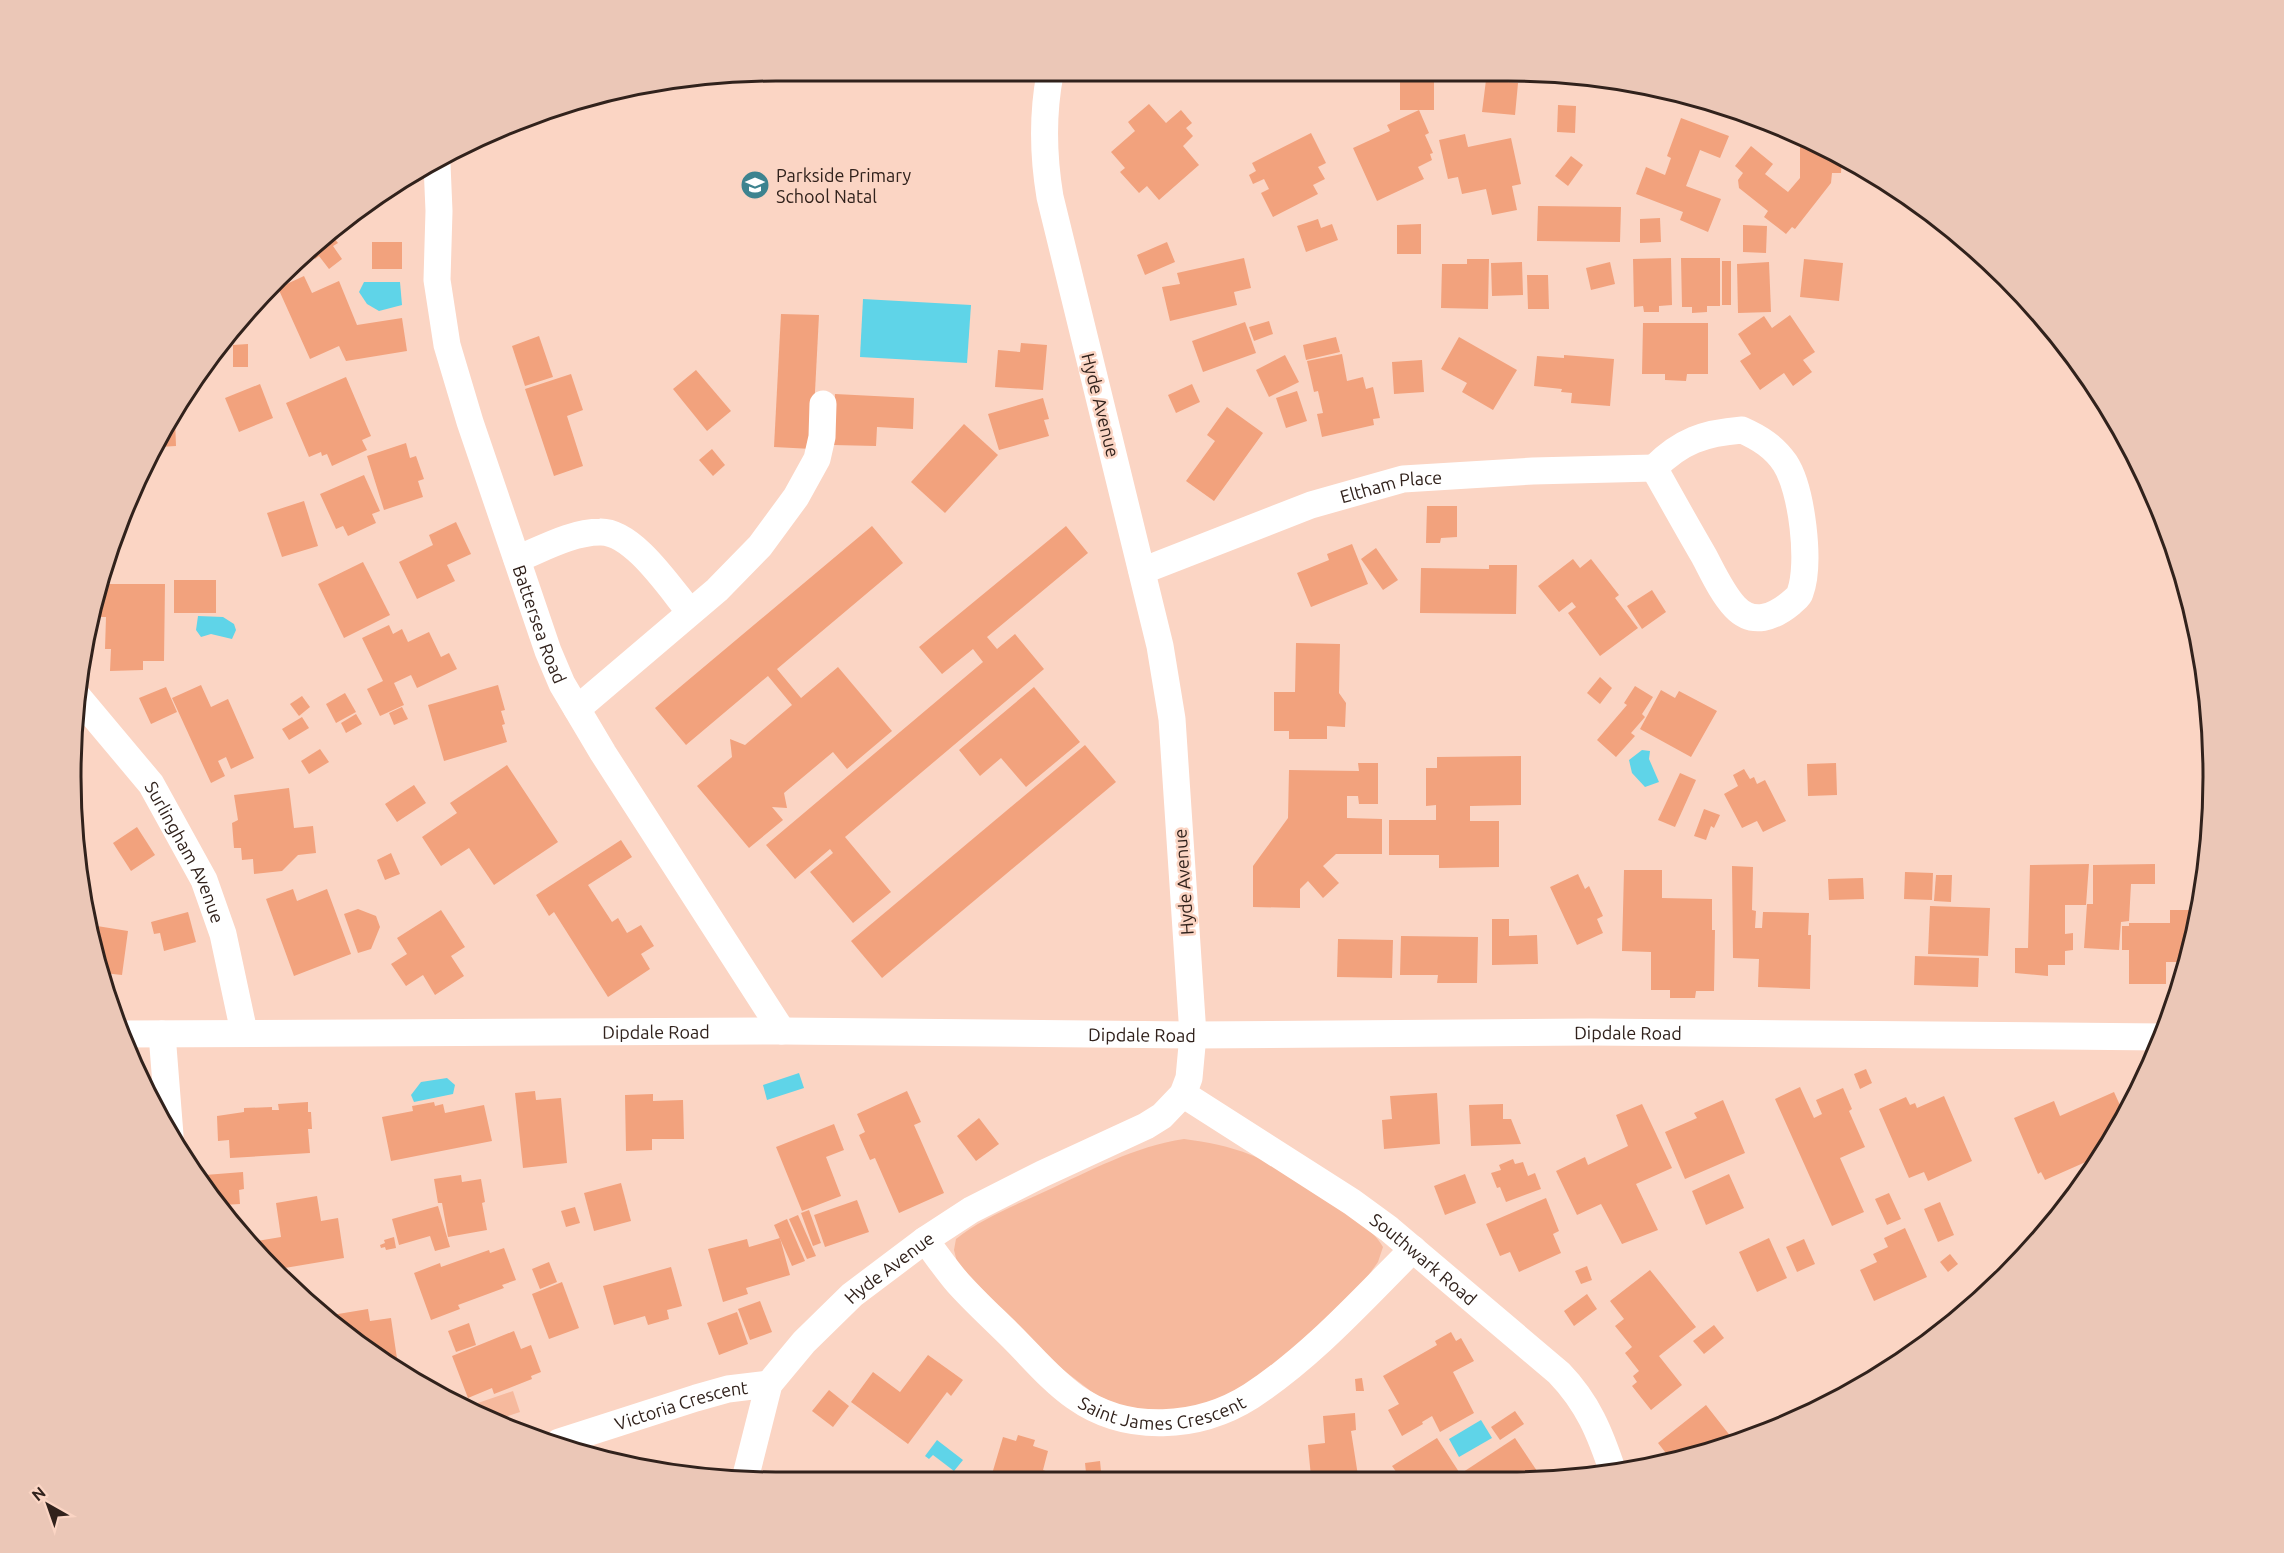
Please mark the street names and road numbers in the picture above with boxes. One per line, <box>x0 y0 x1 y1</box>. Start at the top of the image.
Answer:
street label: Hyde Avenue <box>1078 351 1124 459</box>
street label: Eltham Place <box>1338 467 1443 506</box>
street label: Battersea Road <box>509 562 570 686</box>
street label: Surlingham Avenue <box>141 778 228 926</box>
street label: Hyde Avenue <box>1169 828 1197 936</box>
street label: Dipdale Road <box>602 1021 710 1042</box>
street label: Dipdale Road <box>1574 1022 1682 1043</box>
street label: Dipdale Road <box>1088 1024 1196 1045</box>
street label: Southwark Road <box>1367 1209 1481 1309</box>
street label: Hyde Avenue <box>840 1227 937 1307</box>
street label: Victoria Crescent <box>612 1377 749 1434</box>
street label: Saint James Crescent <box>1077 1384 1249 1408</box>

